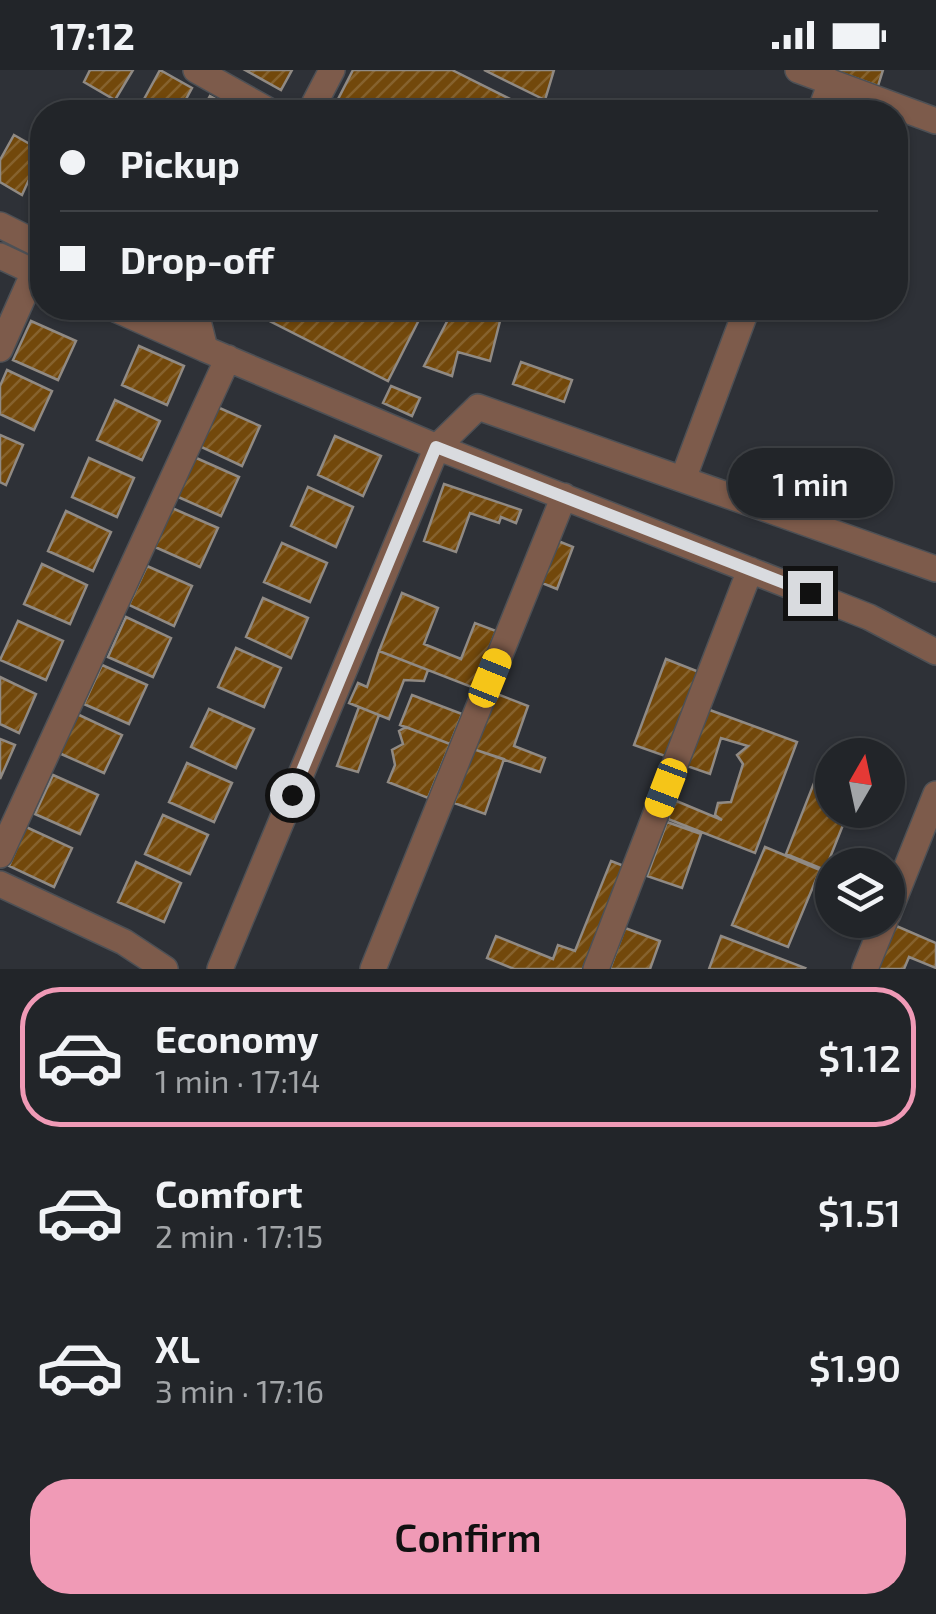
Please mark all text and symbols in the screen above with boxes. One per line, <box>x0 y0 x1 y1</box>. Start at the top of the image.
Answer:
text: 17:12 <box>50 12 135 58</box>
text: Pickup <box>120 140 240 186</box>
text: Drop-off <box>120 236 274 282</box>
callout: 1 min <box>728 448 892 518</box>
text: 1 min <box>773 464 848 502</box>
route end <box>788 571 833 616</box>
car <box>465 645 515 711</box>
north arrow <box>815 738 905 828</box>
map controls <box>815 738 905 938</box>
car <box>641 755 691 821</box>
route start <box>270 773 315 818</box>
button: layers <box>815 848 905 938</box>
icon: car <box>35 1012 125 1102</box>
text: Economy <box>155 1015 319 1061</box>
text: $1.12 <box>818 1034 901 1080</box>
text: 1 min · 17:14 <box>155 1061 320 1099</box>
icon: car <box>35 1167 125 1257</box>
text: Comfort <box>155 1170 303 1216</box>
text: $1.51 <box>818 1189 901 1235</box>
text: 2 min · 17:15 <box>155 1216 323 1254</box>
icon: car <box>35 1322 125 1412</box>
text: XL <box>155 1325 200 1371</box>
text: $1.90 <box>809 1344 901 1390</box>
text: 3 min · 17:16 <box>155 1371 324 1409</box>
button: Confirm <box>30 1479 906 1594</box>

